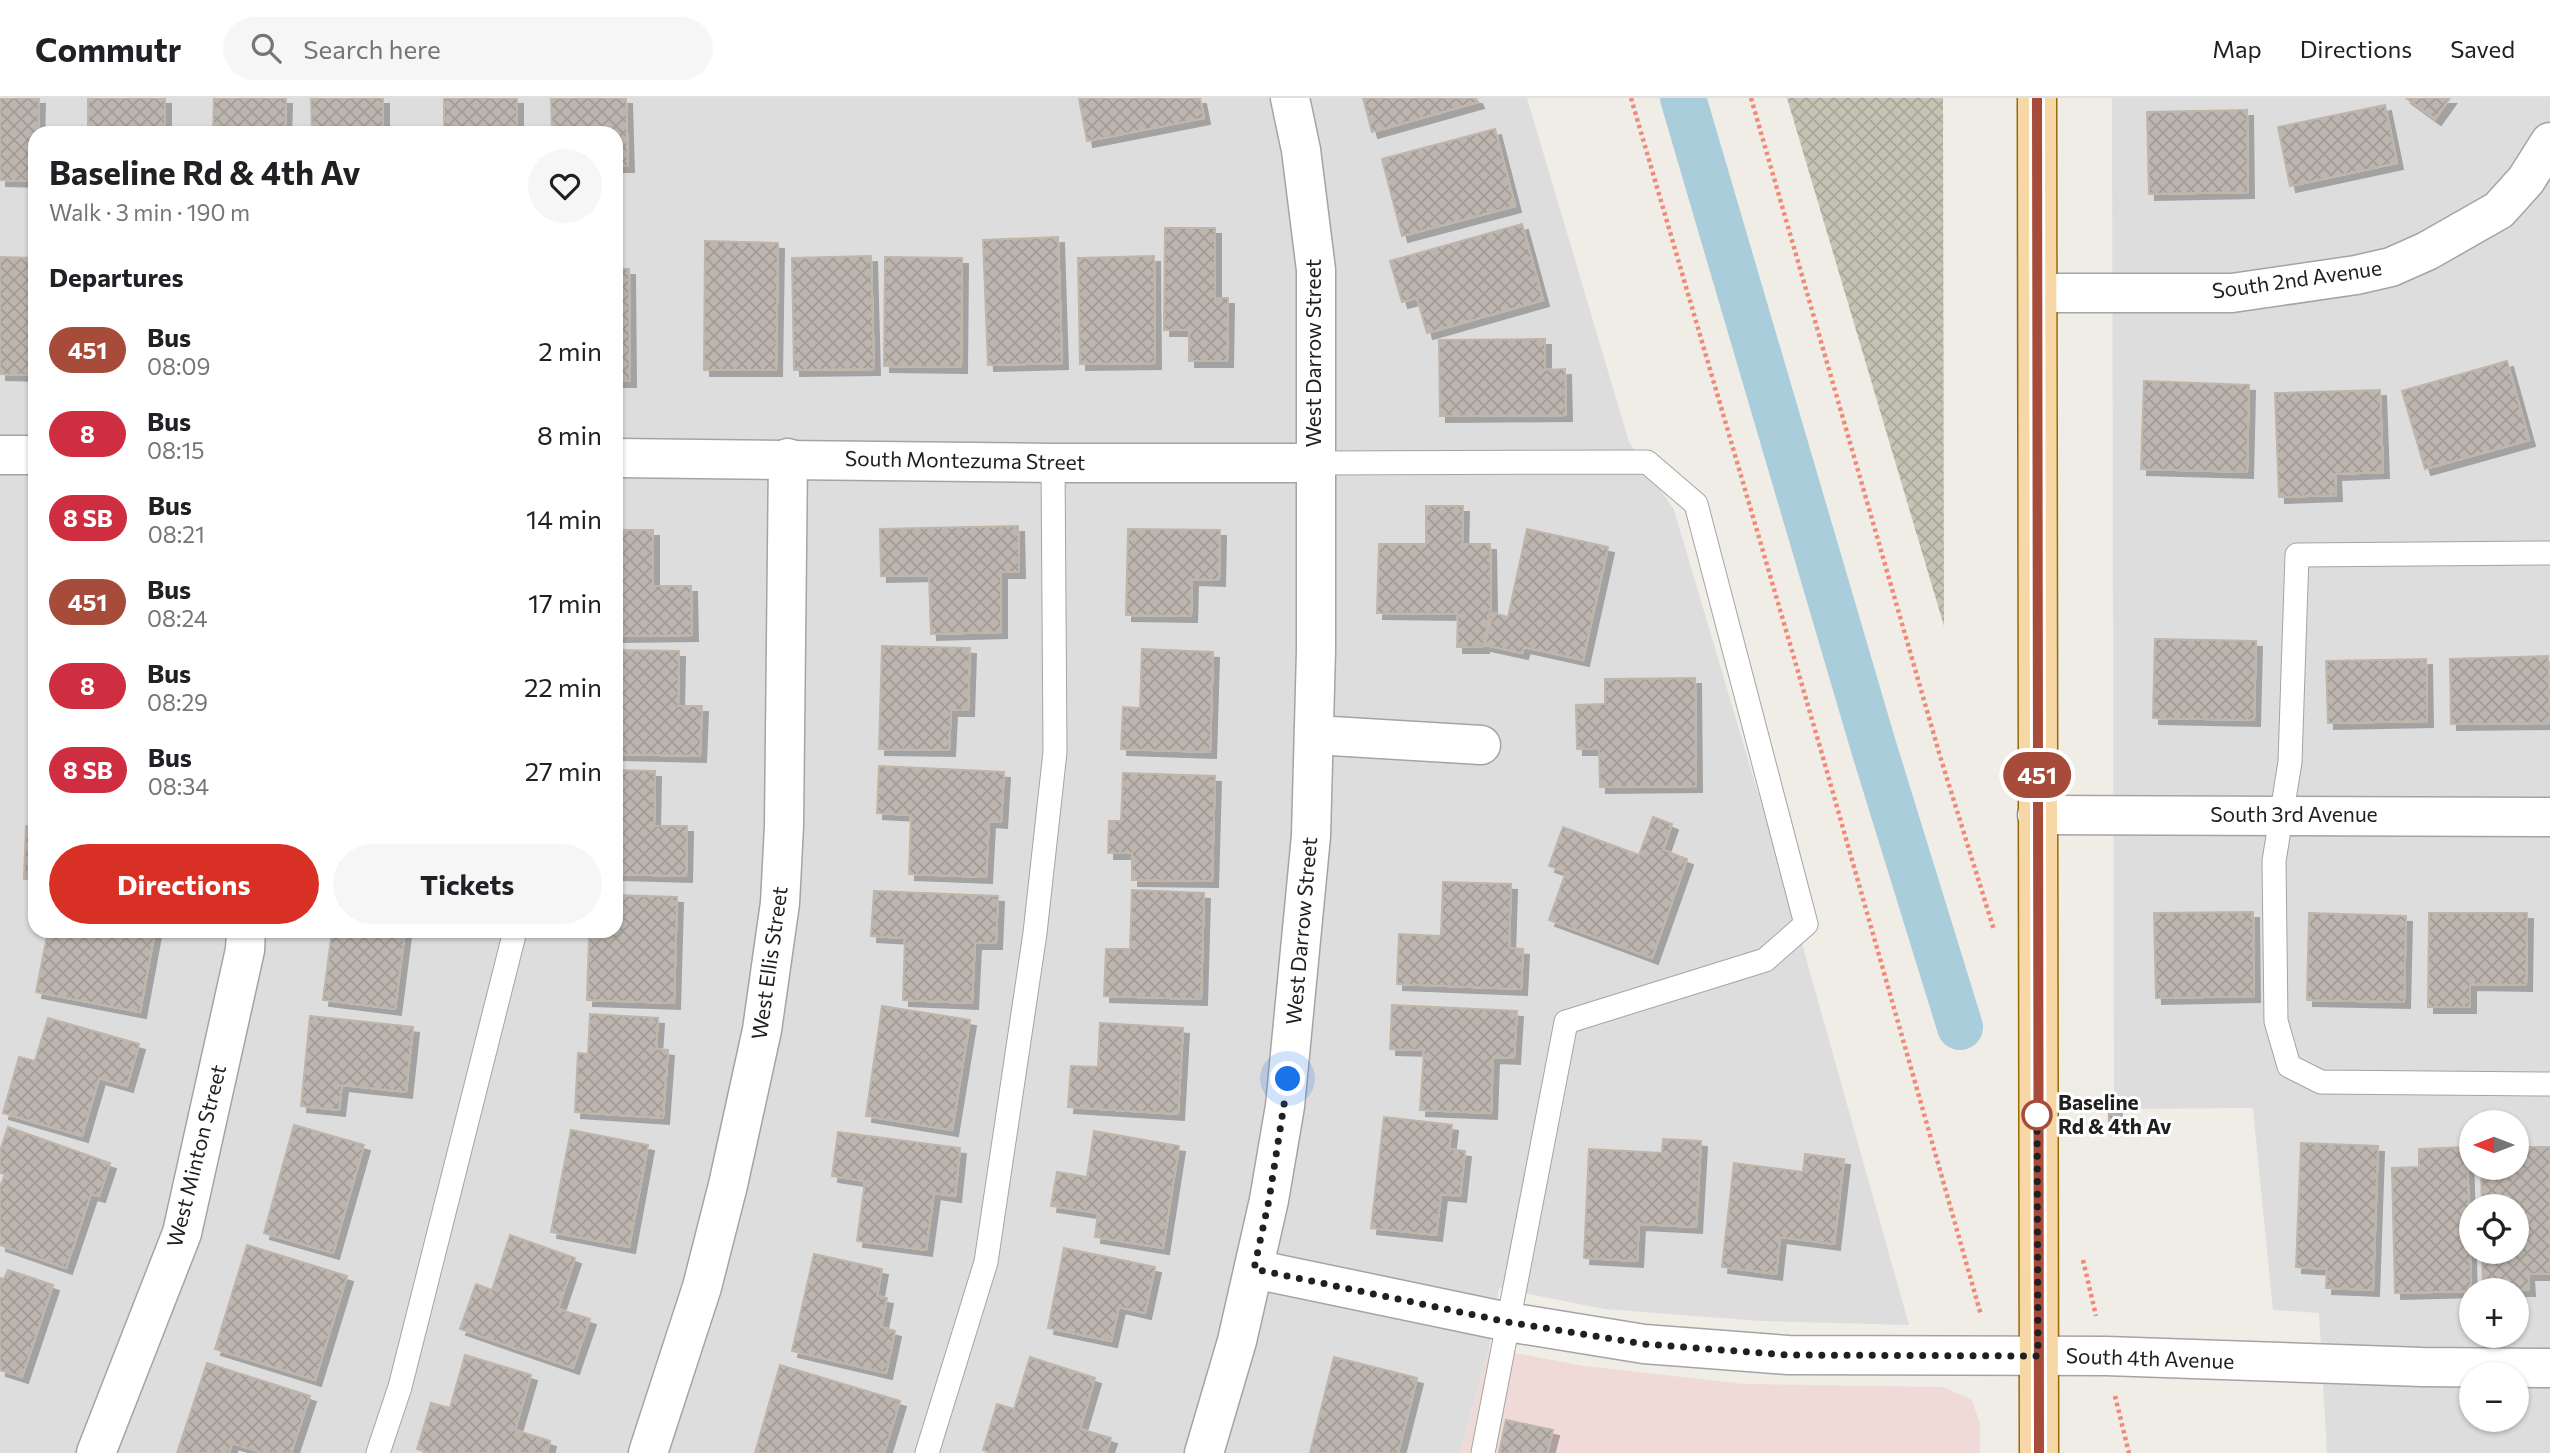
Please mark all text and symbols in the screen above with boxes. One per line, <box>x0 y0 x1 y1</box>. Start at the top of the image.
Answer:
search box <box>223 17 713 80</box>
text: Commutr <box>35 28 181 69</box>
icon: search <box>247 29 285 67</box>
text: Search here <box>303 33 441 64</box>
text: Map <box>2212 34 2262 63</box>
text: Directions <box>2300 34 2412 63</box>
text: Saved <box>2450 34 2515 63</box>
button: heart <box>528 149 602 223</box>
text: Baseline Rd & 4th Av <box>49 151 360 192</box>
text: Walk · 3 min · 190 m <box>49 198 250 226</box>
street label: South 2nd Avenue <box>2210 254 2383 303</box>
street label: West Darrow Street <box>1300 259 1325 447</box>
text: Departures <box>49 261 184 292</box>
text: Bus <box>147 321 191 352</box>
text: 451 <box>68 335 107 364</box>
text: 2 min <box>538 335 602 366</box>
text: 08:09 <box>147 352 210 380</box>
text: Bus <box>147 405 191 436</box>
text: 8 <box>80 419 95 448</box>
text: 8 min <box>537 419 602 450</box>
text: 08:15 <box>147 436 204 464</box>
street label: South Montezuma Street <box>845 445 1085 474</box>
text: Bus <box>148 489 192 520</box>
text: 8 SB <box>63 503 113 532</box>
text: 14 min <box>526 503 602 534</box>
text: 08:21 <box>148 520 205 548</box>
text: Bus <box>147 573 191 604</box>
text: 451 <box>68 587 107 616</box>
text: 17 min <box>528 587 602 618</box>
text: 08:24 <box>147 604 208 632</box>
text: Bus <box>147 657 191 688</box>
text: 8 <box>80 671 95 700</box>
text: 22 min <box>524 671 602 702</box>
text: 08:29 <box>147 688 208 716</box>
text: Bus <box>148 741 192 772</box>
line badge: 451 <box>1997 752 2077 798</box>
text: 8 SB <box>63 755 113 784</box>
text: 27 min <box>525 755 602 786</box>
text: 451 <box>2017 760 2057 789</box>
text: 08:34 <box>148 772 209 800</box>
street label: South 3rd Avenue <box>2210 801 2378 826</box>
street label: West Darrow Street <box>1280 836 1321 1026</box>
button: Directions <box>49 844 319 924</box>
button: Tickets <box>333 844 602 924</box>
street label: West Ellis Street <box>745 884 792 1041</box>
your location <box>1270 1061 1305 1096</box>
street label: West Minton Street <box>161 1062 230 1249</box>
place label: Baseline Rd & 4th Av <box>2058 1089 2172 1138</box>
marker: Baseline Rd & 4th Av <box>2022 1100 2052 1130</box>
north arrow <box>2459 1110 2529 1180</box>
map controls <box>2459 1110 2529 1432</box>
button: locate <box>2459 1194 2529 1264</box>
button: + <box>2459 1278 2529 1348</box>
street label: South 4th Avenue <box>2065 1342 2235 1373</box>
button: − <box>2459 1362 2529 1432</box>

